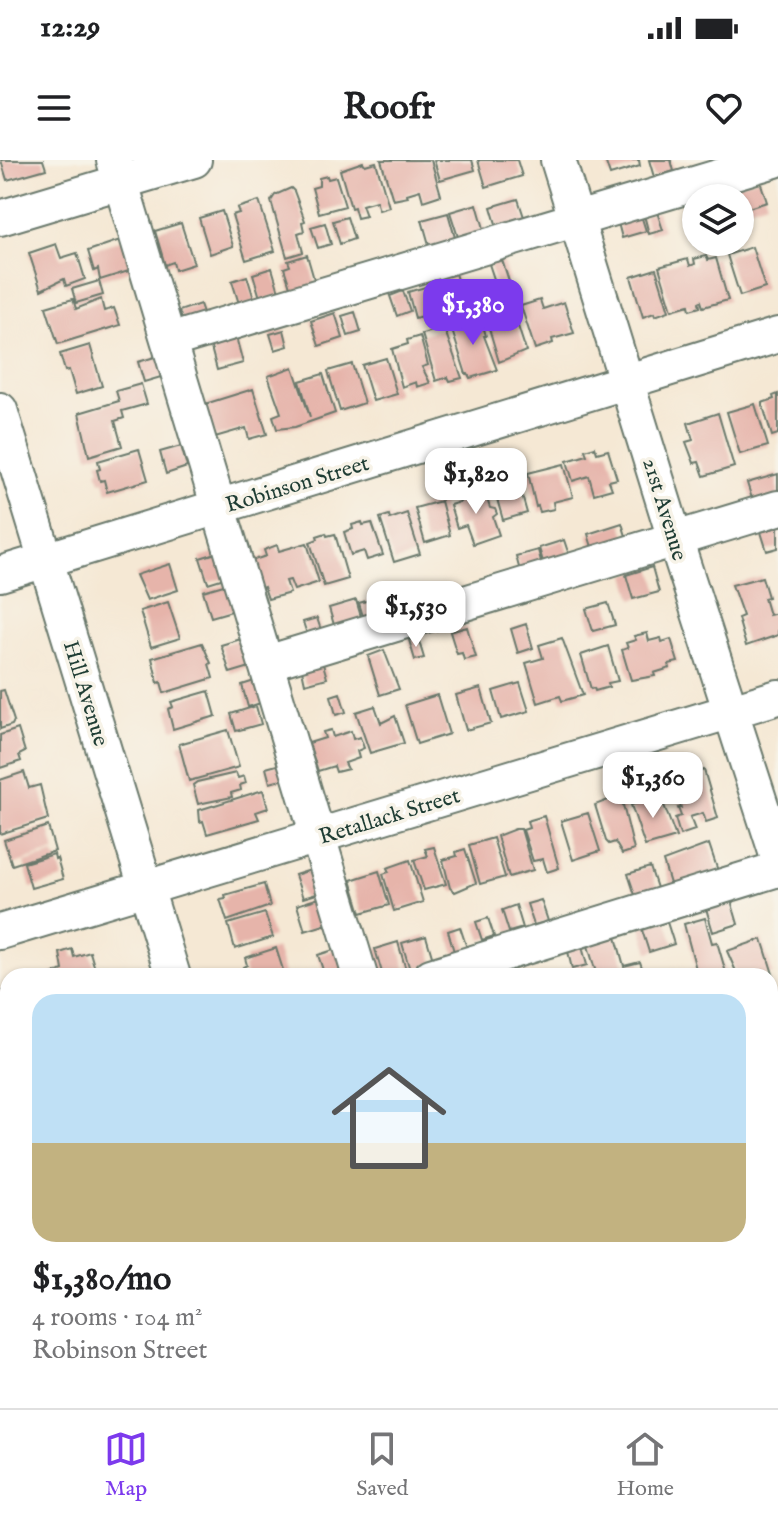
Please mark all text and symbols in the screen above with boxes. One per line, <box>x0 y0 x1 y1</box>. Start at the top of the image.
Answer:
text: 12:29 <box>40 9 100 47</box>
text: Roofr <box>343 85 435 131</box>
icon: menu <box>32 86 76 130</box>
icon: heart <box>702 86 746 130</box>
map controls <box>682 184 754 256</box>
button: layers <box>682 184 754 256</box>
pin: $1,380 <box>408 279 538 347</box>
text: $1,380 <box>441 288 505 321</box>
pin: $1,820 <box>411 448 541 516</box>
street label: Robinson Street <box>223 450 373 520</box>
street label: 21st Avenue <box>635 455 693 564</box>
text: $1,820 <box>443 457 509 490</box>
pin: $1,530 <box>351 581 481 649</box>
text: $1,530 <box>385 590 447 623</box>
street label: Hill Avenue <box>56 637 114 750</box>
pin: $1,360 <box>588 752 718 820</box>
text: $1,360 <box>621 761 685 794</box>
street label: Retallack Street <box>316 782 464 852</box>
icon: home <box>317 1046 461 1190</box>
text: $1,380/mo <box>32 1258 171 1301</box>
text: 4 rooms · 104 m² <box>32 1301 202 1334</box>
text: Robinson Street <box>32 1334 207 1367</box>
tab: Map <box>104 1427 148 1503</box>
tab: Saved <box>356 1427 408 1503</box>
tab: Home <box>616 1427 674 1503</box>

